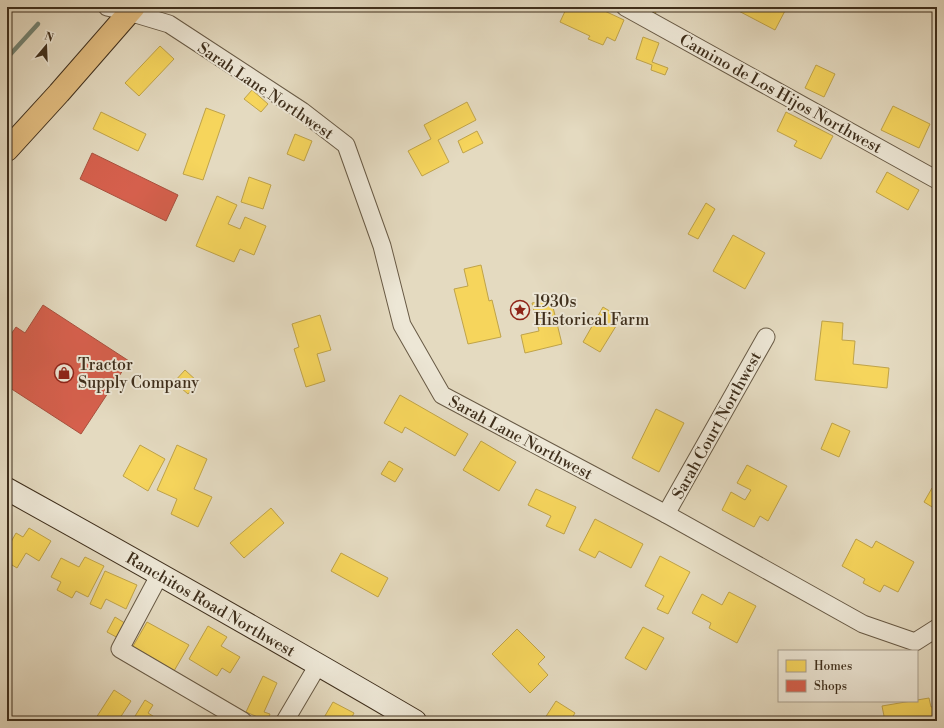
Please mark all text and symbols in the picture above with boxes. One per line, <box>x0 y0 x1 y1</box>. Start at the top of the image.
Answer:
north arrow <box>26 26 66 66</box>
text: N <box>43 29 56 46</box>
street label: Camino de Los Hijos Northwest <box>676 30 885 158</box>
street label: Sarah Lane Northwest <box>194 38 338 144</box>
place label: 1930s Historical Farm <box>534 292 649 330</box>
place icon: 1930s Historical Farm <box>509 299 531 321</box>
street label: Sarah Court Northwest <box>668 348 766 503</box>
place label: Tractor Supply Company <box>78 355 199 393</box>
shop icon: Tractor Supply Company <box>53 362 75 384</box>
street label: Sarah Lane Northwest <box>445 392 596 484</box>
street label: Ranchitos Road Northwest <box>122 548 299 662</box>
legend <box>778 650 918 702</box>
text: Homes <box>814 659 852 674</box>
text: Shops <box>814 679 847 694</box>

